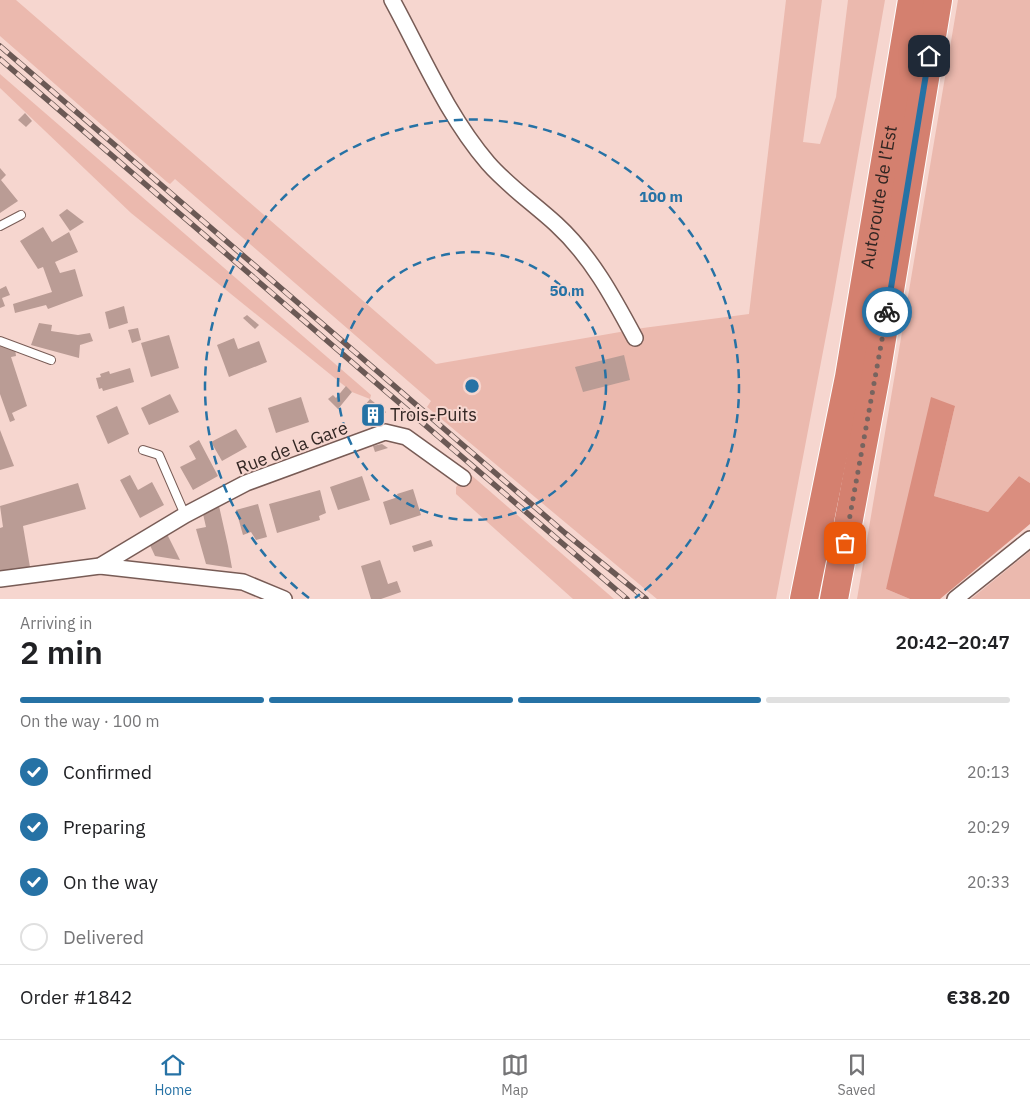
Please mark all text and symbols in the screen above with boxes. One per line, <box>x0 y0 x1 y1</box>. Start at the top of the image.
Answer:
pin <box>908 35 950 77</box>
icon: home <box>915 42 943 70</box>
street label: Autoroute de l’Est <box>855 123 902 270</box>
text: 100 m <box>639 187 683 206</box>
text: 50 m <box>550 281 584 300</box>
courier <box>862 287 912 337</box>
icon: bike <box>873 298 901 326</box>
centre of rings <box>463 377 481 395</box>
building icon: Trois-Puits <box>360 402 386 428</box>
place label: Trois-Puits <box>390 403 477 426</box>
street label: Rue de la Gare <box>233 416 351 479</box>
pin <box>824 522 866 564</box>
icon: bag <box>831 529 859 557</box>
text: Arriving in <box>20 613 92 633</box>
text: 20:42–20:47 <box>896 630 1010 654</box>
text: 2 min <box>20 631 103 673</box>
text: On the way · 100 m <box>20 711 159 731</box>
icon: check <box>20 758 48 786</box>
text: Confirmed <box>63 760 152 784</box>
text: 20:13 <box>967 762 1010 782</box>
icon: check <box>20 813 48 841</box>
text: Preparing <box>63 815 145 839</box>
text: 20:29 <box>967 817 1010 837</box>
icon: check <box>20 868 48 896</box>
text: On the way <box>63 870 158 894</box>
text: 20:33 <box>967 872 1010 892</box>
text: Delivered <box>63 925 144 949</box>
text: Order #1842 <box>20 985 132 1009</box>
text: €38.20 <box>947 985 1010 1009</box>
tab: Home <box>154 1051 192 1099</box>
tab: Map <box>501 1051 529 1099</box>
tab: Saved <box>838 1051 876 1099</box>

